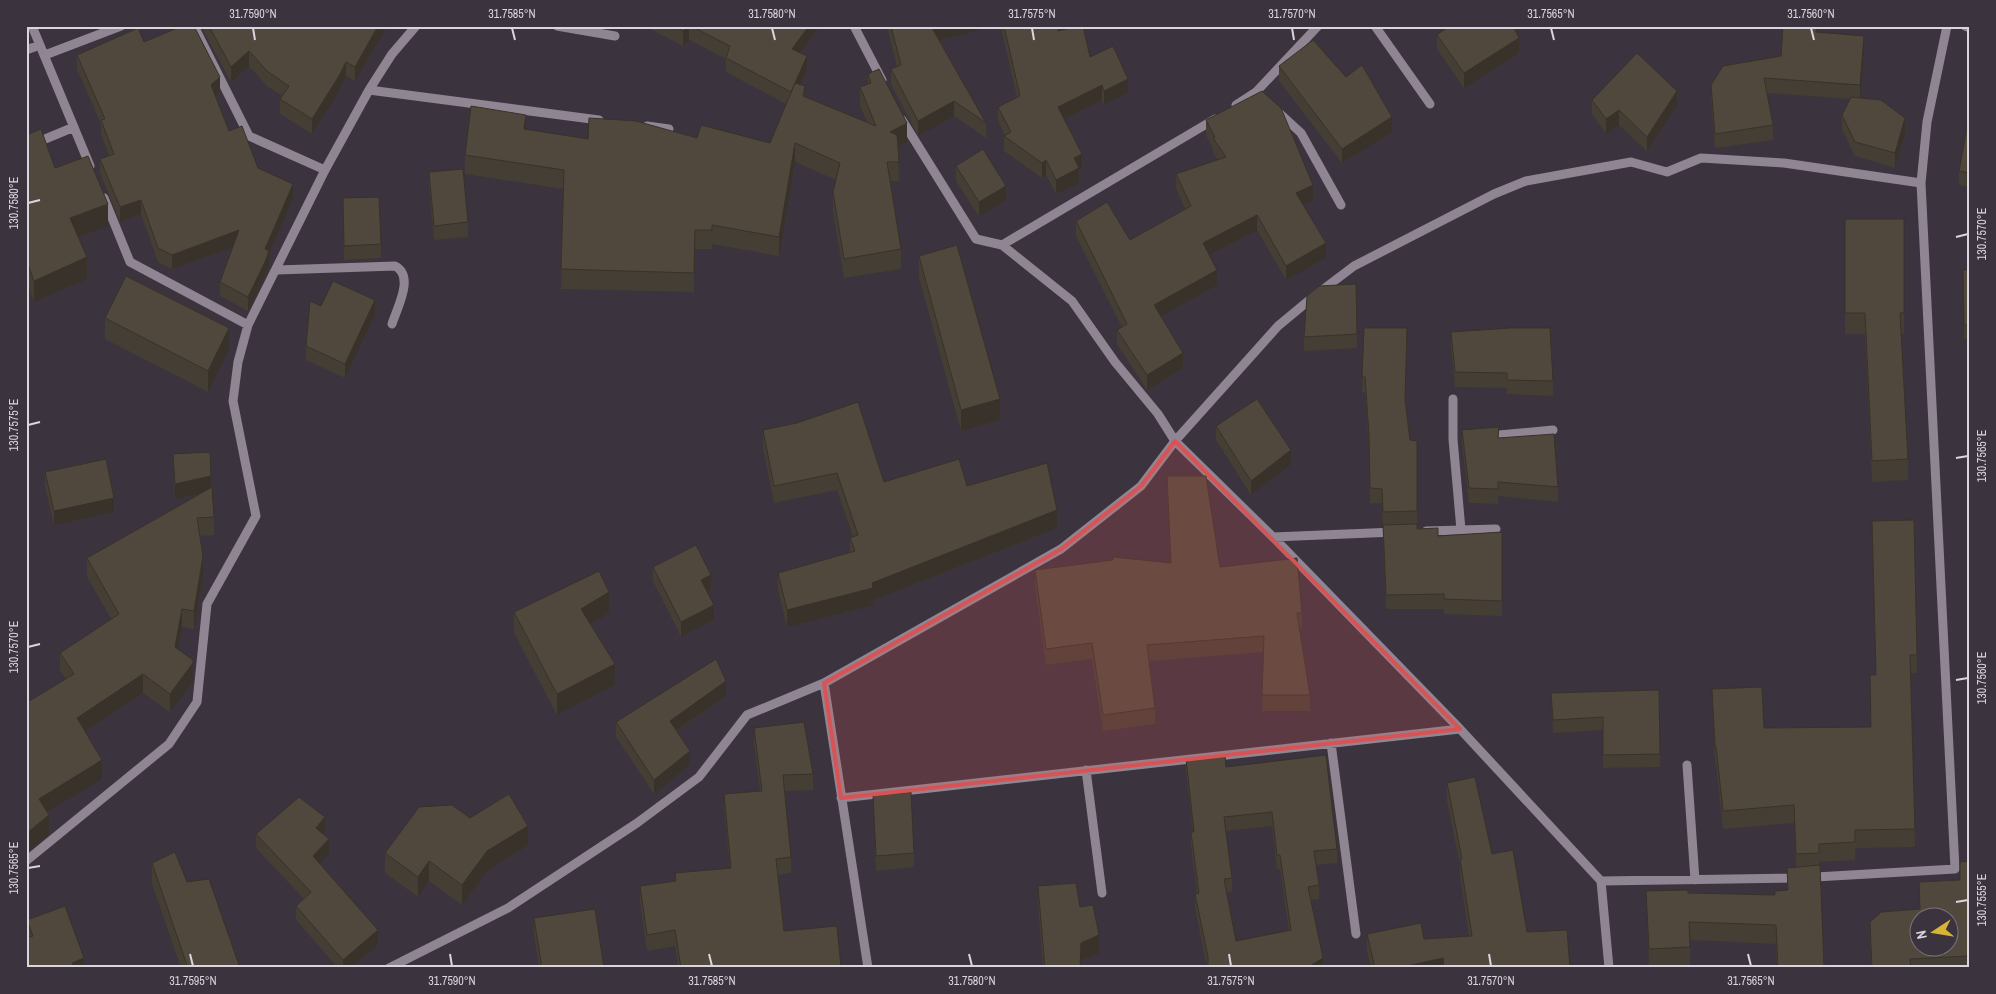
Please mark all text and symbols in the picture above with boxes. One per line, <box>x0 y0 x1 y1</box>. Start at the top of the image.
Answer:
text: 31.7590°N <box>229 6 277 22</box>
text: 31.7585°N <box>488 6 536 22</box>
text: 31.7580°N <box>748 6 796 22</box>
text: 31.7575°N <box>1008 6 1056 22</box>
text: 31.7570°N <box>1268 6 1316 22</box>
text: 31.7565°N <box>1527 6 1575 22</box>
text: 31.7560°N <box>1787 6 1835 22</box>
text: 130.7580°E <box>6 177 22 229</box>
text: 130.7570°E <box>1974 208 1990 260</box>
text: 130.7575°E <box>6 399 22 451</box>
text: 130.7565°E <box>1974 430 1990 482</box>
text: 130.7570°E <box>6 621 22 673</box>
text: 130.7560°E <box>1974 652 1990 704</box>
text: 130.7565°E <box>6 842 22 894</box>
text: 130.7555°E <box>1974 874 1990 926</box>
north arrow <box>1908 906 1958 956</box>
text: N <box>1912 929 1931 941</box>
text: 31.7595°N <box>169 973 217 989</box>
text: 31.7590°N <box>428 973 476 989</box>
text: 31.7585°N <box>688 973 736 989</box>
text: 31.7580°N <box>948 973 996 989</box>
text: 31.7575°N <box>1207 973 1255 989</box>
text: 31.7570°N <box>1467 973 1515 989</box>
text: 31.7565°N <box>1727 973 1775 989</box>

